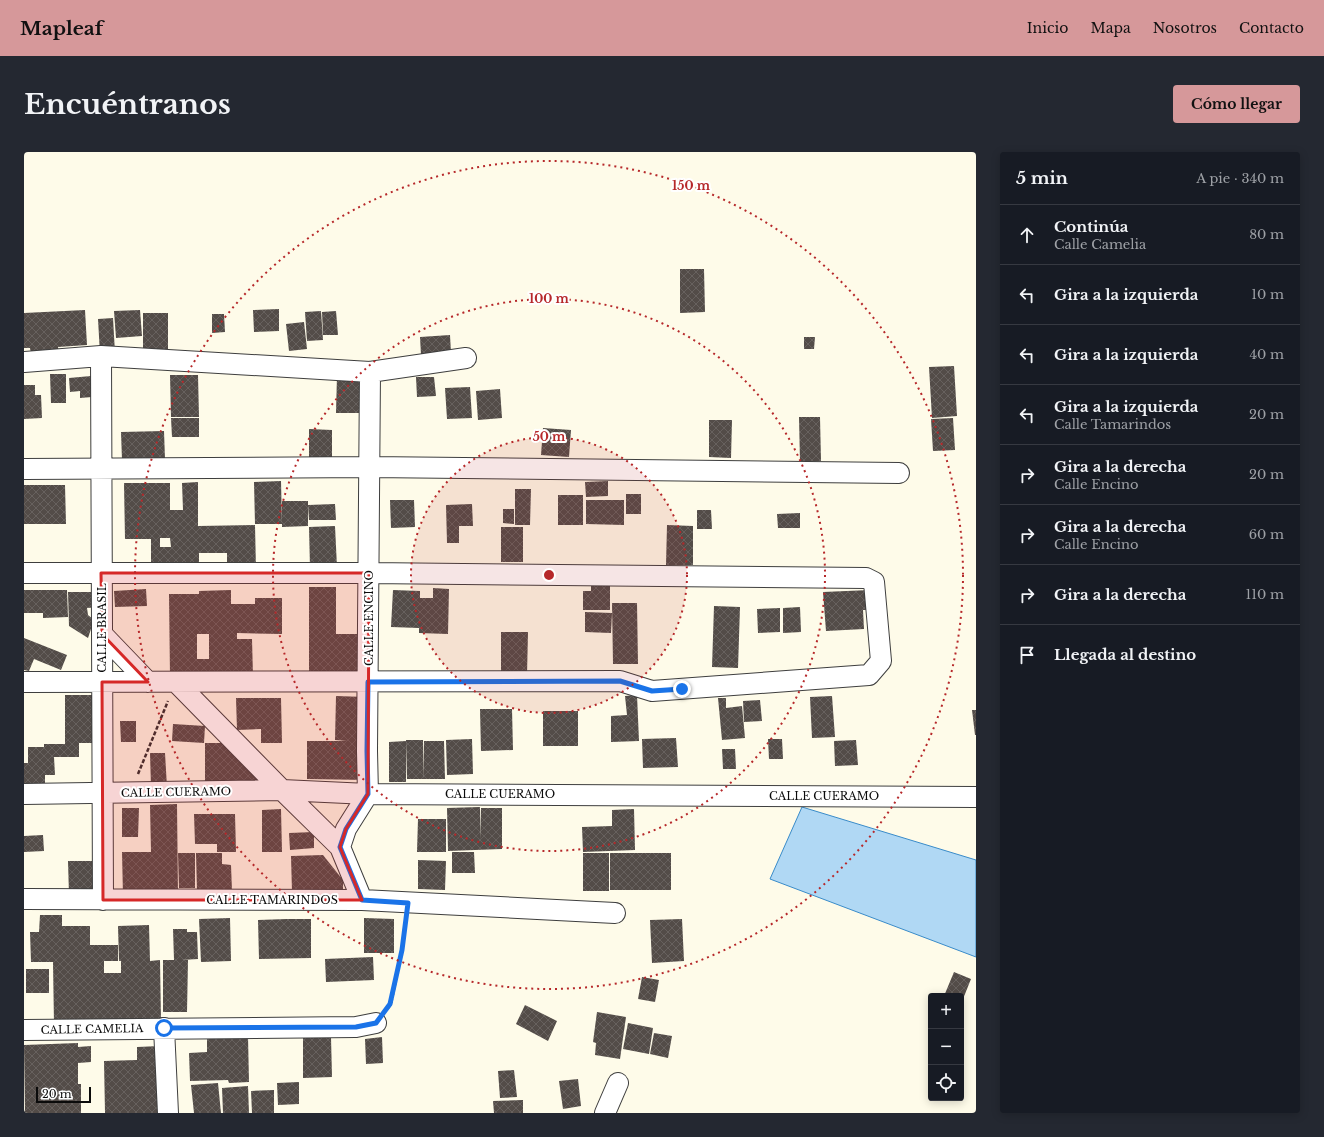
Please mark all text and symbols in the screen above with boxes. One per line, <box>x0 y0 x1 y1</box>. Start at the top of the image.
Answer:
text: Mapleaf <box>20 17 103 40</box>
text: Inicio <box>1027 19 1068 37</box>
text: Mapa <box>1090 19 1131 37</box>
text: Nosotros <box>1153 19 1217 37</box>
text: Contacto <box>1239 19 1304 37</box>
button: Cómo llegar <box>1173 85 1300 123</box>
text: Encuéntranos <box>24 87 231 122</box>
text: 5 min <box>1016 168 1068 189</box>
text: A pie · 340 m <box>1196 170 1284 187</box>
text: 150 m <box>672 178 711 193</box>
text: Continúa <box>1054 217 1128 236</box>
icon: ahead <box>1016 224 1038 246</box>
text: 80 m <box>1249 226 1284 243</box>
text: Calle Camelia <box>1054 236 1146 253</box>
icon: left <box>1016 284 1038 306</box>
text: Gira a la izquierda <box>1054 285 1198 304</box>
text: 10 m <box>1251 286 1284 303</box>
text: 100 m <box>529 291 570 306</box>
icon: left <box>1016 344 1038 366</box>
text: Gira a la izquierda <box>1054 345 1198 364</box>
text: 40 m <box>1249 346 1284 363</box>
text: Gira a la izquierda <box>1054 397 1198 416</box>
icon: left <box>1016 404 1038 426</box>
text: 20 m <box>1249 406 1284 423</box>
text: Calle Tamarindos <box>1054 416 1171 433</box>
text: 50 m <box>533 429 566 444</box>
text: Gira a la derecha <box>1054 457 1186 476</box>
icon: right <box>1016 464 1038 486</box>
text: 20 m <box>1249 466 1284 483</box>
text: Calle Encino <box>1054 476 1139 493</box>
text: Gira a la derecha <box>1054 517 1186 536</box>
icon: right <box>1016 524 1038 546</box>
text: 60 m <box>1249 526 1284 543</box>
text: Calle Encino <box>1054 536 1139 553</box>
centre of rings <box>542 568 556 582</box>
street label: CALLE ENCINO <box>362 570 376 666</box>
street label: CALLE BRASIL <box>95 583 109 673</box>
icon: right <box>1016 584 1038 606</box>
text: Gira a la derecha <box>1054 585 1186 604</box>
text: 110 m <box>1245 586 1284 603</box>
icon: arrive <box>1016 644 1038 666</box>
text: Llegada al destino <box>1054 645 1196 664</box>
route end <box>673 680 691 698</box>
street label: CALLE CUERAMO <box>121 784 231 800</box>
street label: CALLE CUERAMO <box>445 787 555 801</box>
street label: CALLE CUERAMO <box>769 789 879 803</box>
street label: CALLE TAMARINDOS <box>206 893 338 907</box>
map controls <box>928 993 964 1101</box>
button: + <box>928 993 964 1029</box>
route start <box>155 1019 173 1037</box>
street label: CALLE CAMELIA <box>40 1021 144 1037</box>
button: − <box>928 1029 964 1065</box>
button: locate <box>928 1065 964 1101</box>
scale bar <box>36 1085 91 1104</box>
text: 20 m <box>42 1087 72 1101</box>

